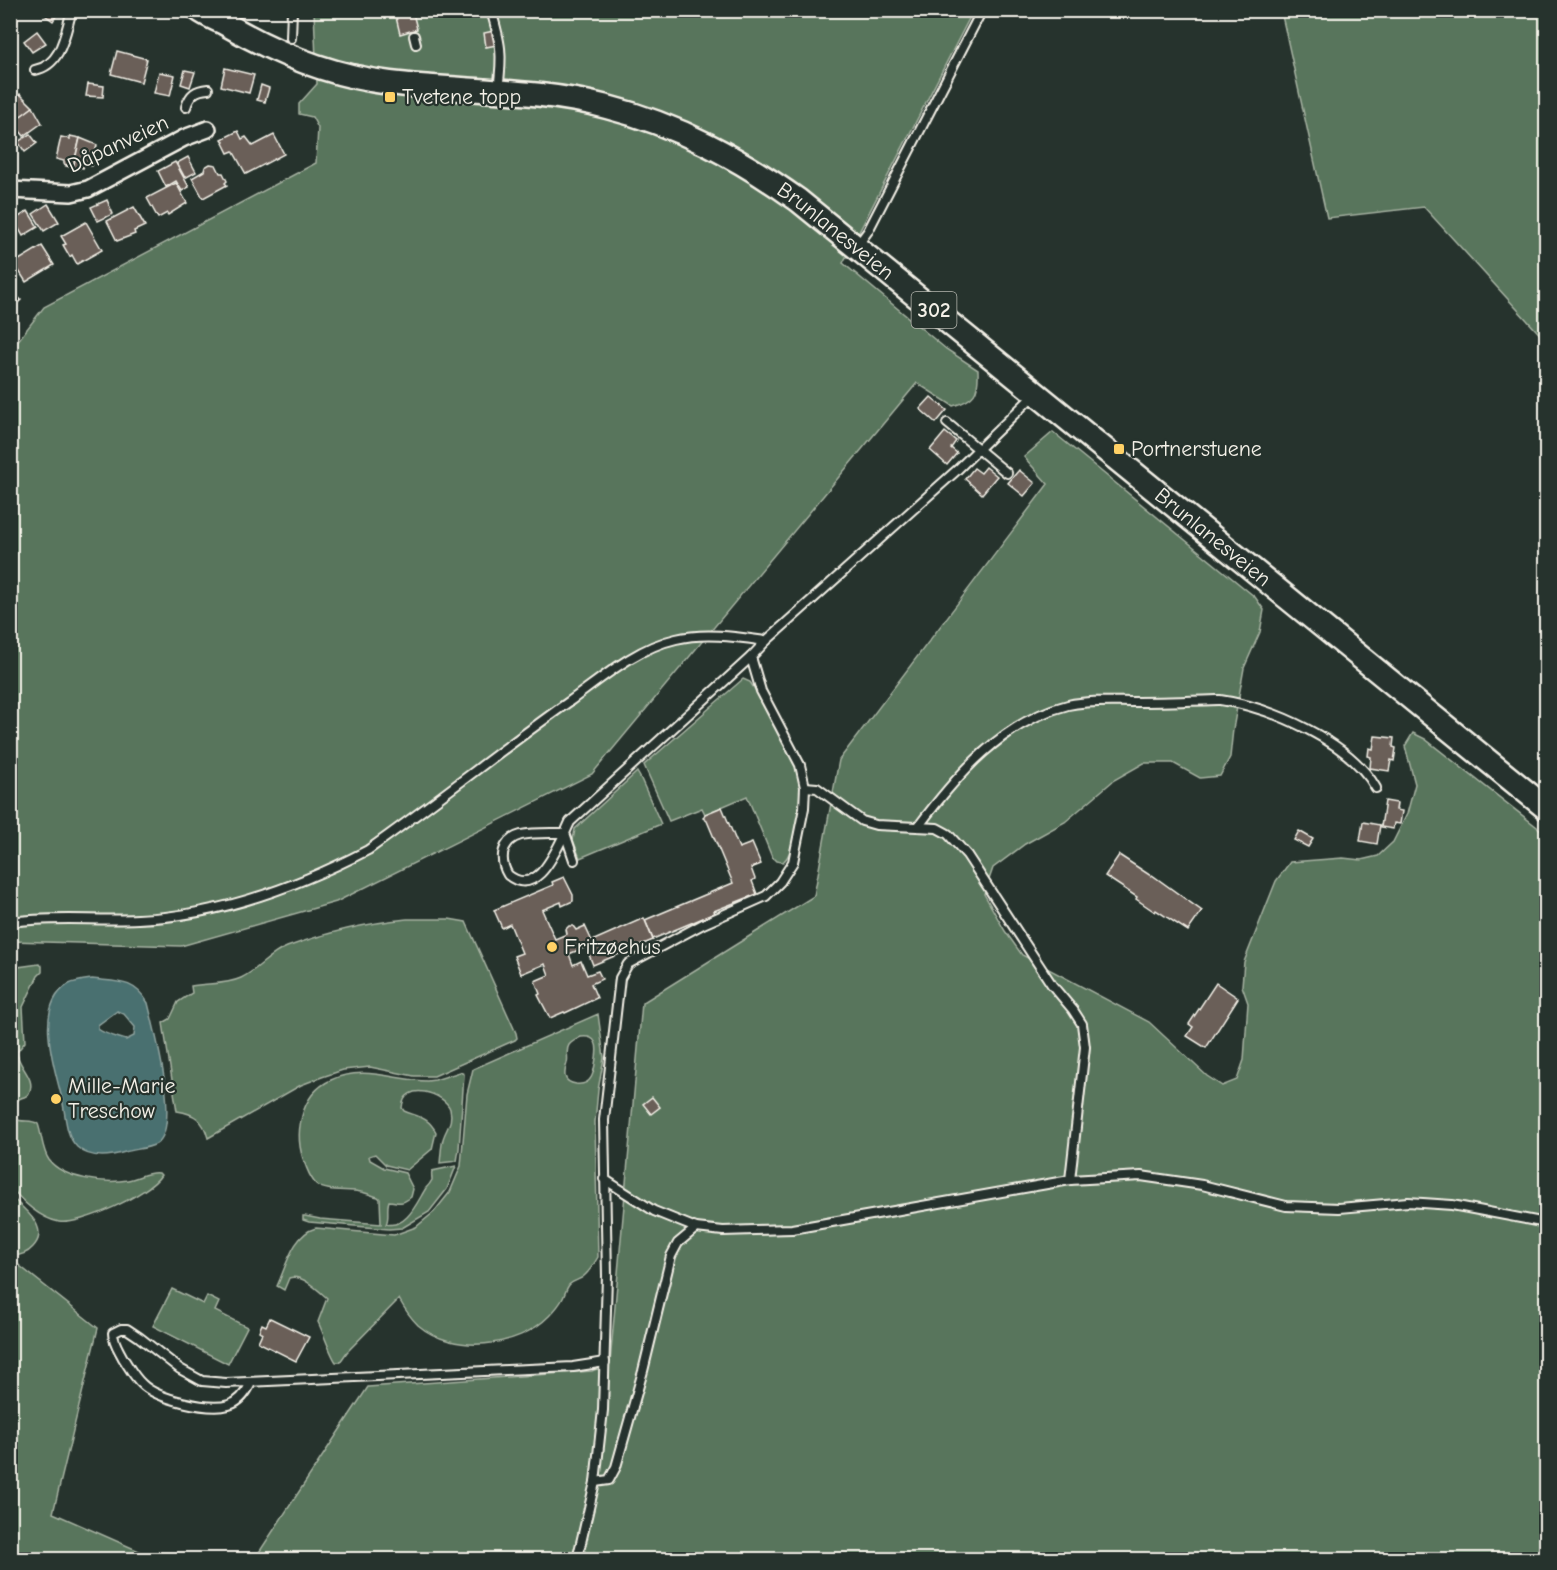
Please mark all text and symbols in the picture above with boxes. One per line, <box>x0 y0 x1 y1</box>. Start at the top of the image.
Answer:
place label: Tvetene topp <box>402 84 521 110</box>
marker: Tvetene topp <box>383 90 397 104</box>
street label: Dåpanveien <box>63 109 173 179</box>
street label: Brunlanesveien <box>772 176 899 286</box>
road number: 302 <box>912 292 956 328</box>
place label: Portnerstuene <box>1131 436 1262 462</box>
marker: Portnerstuene <box>1112 442 1126 456</box>
street label: Brunlanesveien <box>1149 482 1276 592</box>
place label: Fritzøehus <box>564 934 661 960</box>
marker: Fritzøehus <box>545 940 559 954</box>
place label: Mille-Marie Treschow <box>68 1073 175 1124</box>
marker: Mille-Marie Treschow <box>49 1092 63 1106</box>

